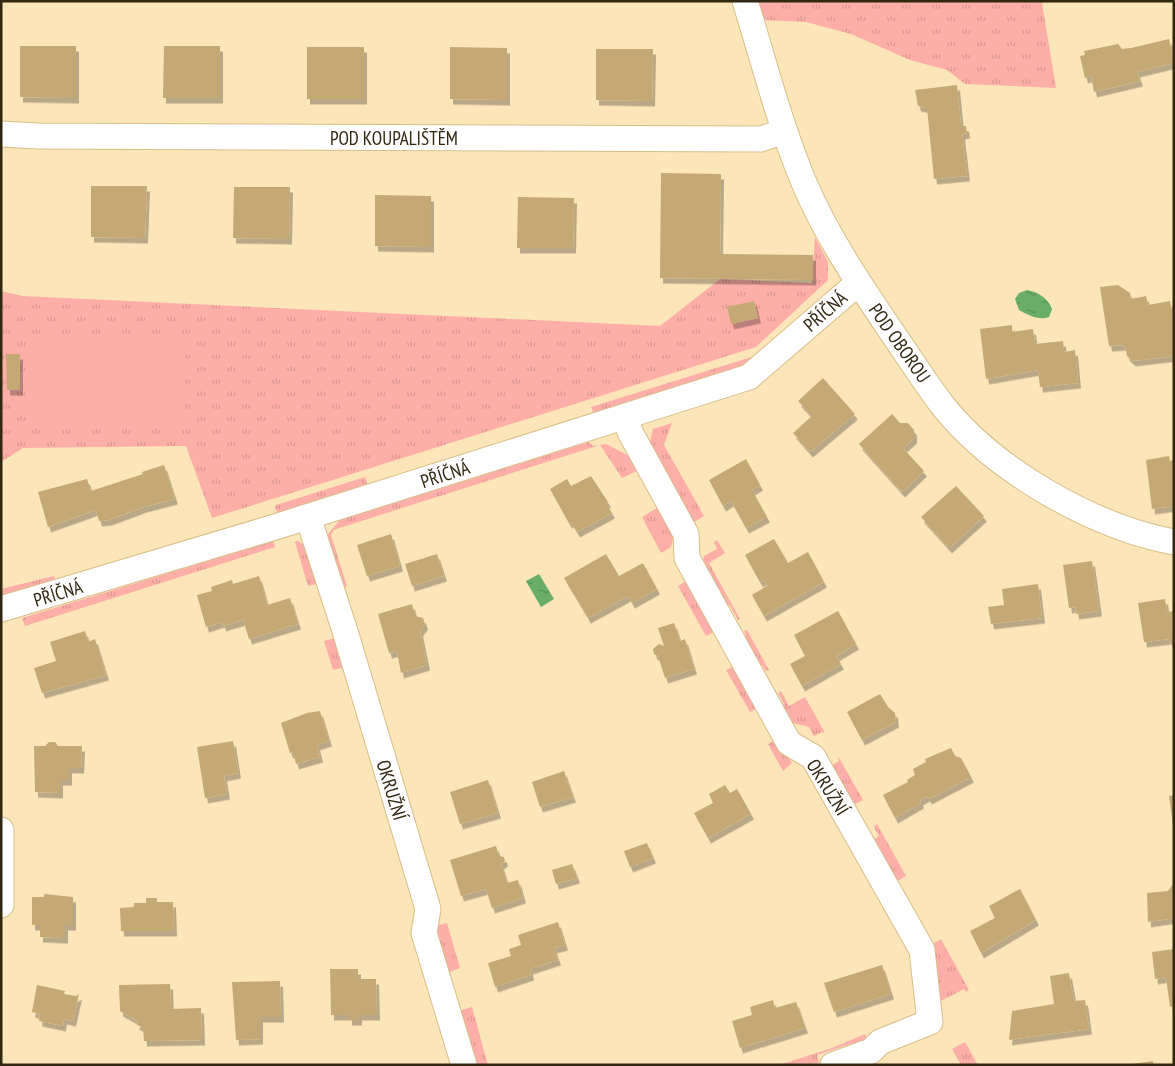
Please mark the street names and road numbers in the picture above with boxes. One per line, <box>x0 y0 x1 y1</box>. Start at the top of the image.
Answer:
street label: POD KOUPALIŠTĚM <box>330 126 458 150</box>
street label: PŘÍČNÁ <box>798 286 852 336</box>
street label: POD OBOROU <box>864 299 936 387</box>
street label: PŘÍČNÁ <box>418 455 473 493</box>
street label: PŘÍČNÁ <box>31 574 85 612</box>
street label: OKRUŽNÍ <box>801 754 855 820</box>
street label: OKRUŽNÍ <box>371 757 413 824</box>

